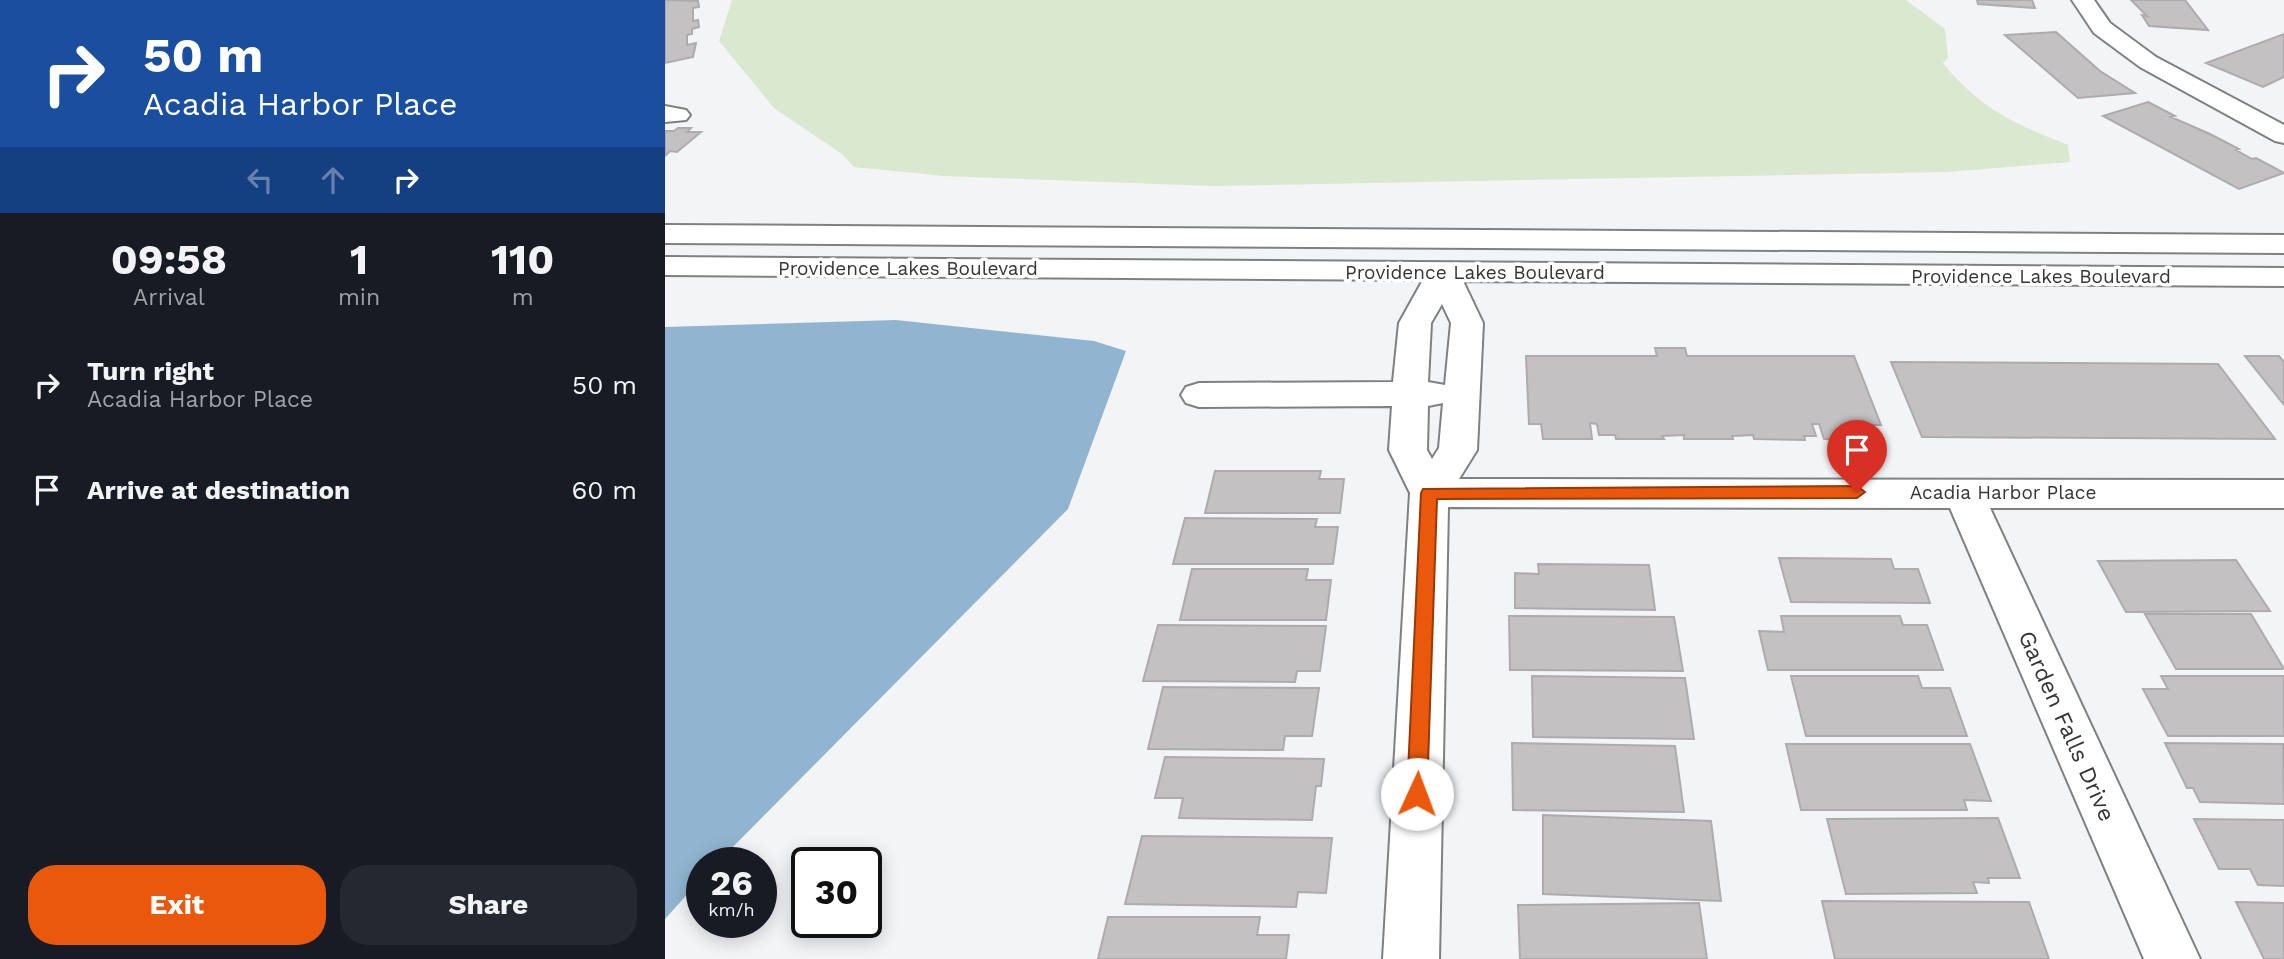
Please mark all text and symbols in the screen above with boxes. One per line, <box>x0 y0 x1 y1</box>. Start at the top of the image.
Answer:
text: 50 m <box>143 26 263 84</box>
icon: right <box>28 28 119 119</box>
text: Acadia Harbor Place <box>143 85 458 123</box>
icon: left <box>241 161 279 199</box>
icon: ahead <box>314 161 352 199</box>
icon: right <box>387 161 425 199</box>
text: 09:58 <box>111 235 227 284</box>
text: 1 <box>350 235 368 284</box>
text: 110 <box>491 235 554 284</box>
street label: Providence Lakes Boulevard <box>778 257 1038 280</box>
street label: Providence Lakes Boulevard <box>1345 261 1605 284</box>
street label: Providence Lakes Boulevard <box>1911 265 2171 288</box>
text: Arrival <box>133 284 205 311</box>
text: min <box>338 284 380 311</box>
text: m <box>512 284 534 311</box>
text: Turn right <box>87 356 214 386</box>
icon: right <box>28 366 66 404</box>
text: 50 m <box>572 370 637 400</box>
text: Acadia Harbor Place <box>87 386 313 413</box>
pin <box>1827 420 1887 492</box>
icon: arrive <box>1838 431 1876 469</box>
icon: arrive <box>28 471 66 509</box>
text: Arrive at destination <box>87 475 350 505</box>
text: 60 m <box>571 475 637 505</box>
street label: Acadia Harbor Place <box>1910 481 2096 504</box>
street label: Garden Falls Drive <box>2012 627 2121 826</box>
position arrow <box>1380 757 1454 831</box>
speed limit sign: 30 <box>791 847 882 938</box>
text: 26 <box>710 862 753 904</box>
button: Exit <box>28 865 326 945</box>
button: Share <box>340 865 637 945</box>
text: km/h <box>708 899 755 920</box>

